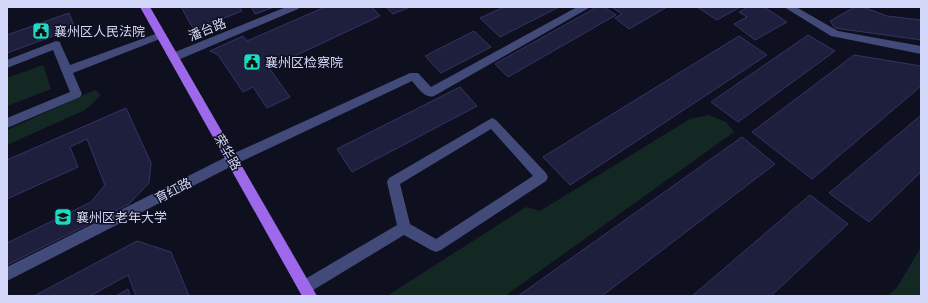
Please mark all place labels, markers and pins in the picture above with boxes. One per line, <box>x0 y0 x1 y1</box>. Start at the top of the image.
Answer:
public building icon: 襄州区人民法院 <box>31 21 51 41</box>
place label: 襄州区人民法院 <box>54 23 145 39</box>
public building icon: 襄州区检察院 <box>242 52 262 72</box>
place label: 襄州区检察院 <box>265 54 343 70</box>
school or university icon: 襄州区老年大学 <box>53 207 73 227</box>
place label: 襄州区老年大学 <box>76 209 167 225</box>

